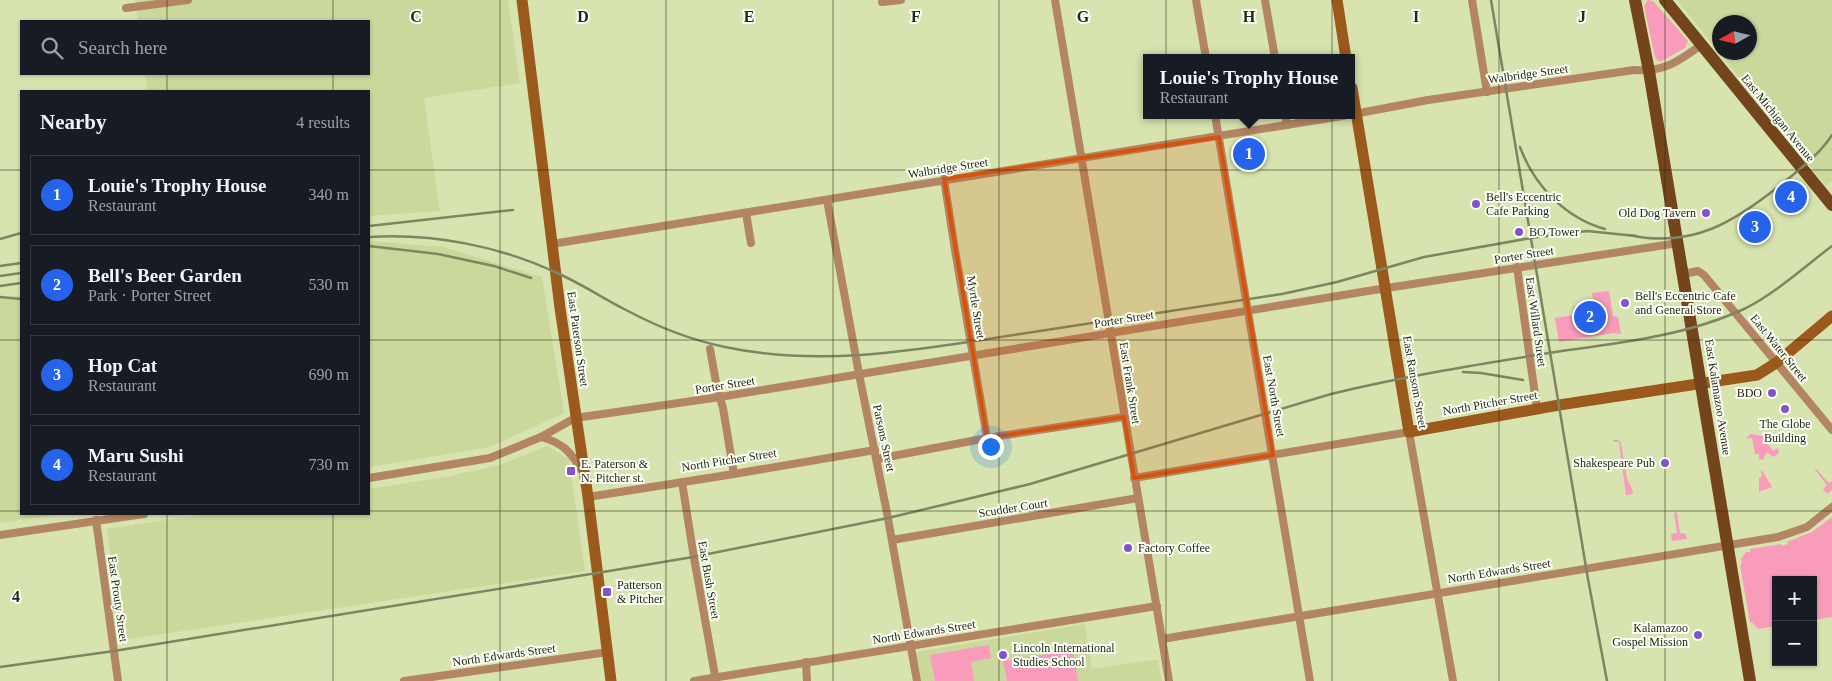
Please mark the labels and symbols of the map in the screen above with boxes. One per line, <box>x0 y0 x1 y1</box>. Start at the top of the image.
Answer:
text: C <box>410 8 422 25</box>
text: D <box>577 8 589 25</box>
text: E <box>744 8 754 25</box>
text: F <box>911 8 921 25</box>
text: G <box>1077 8 1090 25</box>
text: H <box>1243 8 1256 25</box>
text: I <box>1413 8 1419 25</box>
text: J <box>1578 8 1586 25</box>
north arrow <box>1712 15 1757 60</box>
street label: Walbridge Street <box>1487 61 1570 87</box>
street label: East Michigan Avenue <box>1738 71 1818 165</box>
pin: 1 <box>1233 135 1265 173</box>
street label: Walbridge Street <box>907 155 990 181</box>
pin: 4 <box>1775 178 1807 216</box>
place label: Bell's Eccentric Cafe Parking <box>1486 190 1561 218</box>
marker: Bell's Eccentric Cafe Parking <box>1470 198 1482 210</box>
place label: Old Dog Tavern <box>1618 206 1696 220</box>
marker: Old Dog Tavern <box>1700 207 1712 219</box>
pin: 3 <box>1739 208 1771 246</box>
place label: BO Tower <box>1529 225 1579 239</box>
marker: BO Tower <box>1513 226 1525 238</box>
street label: Porter Street <box>1493 243 1556 267</box>
street label: Myrtle Street <box>964 274 988 340</box>
street label: East Willard Street <box>1523 276 1549 368</box>
place label: Bell's Eccentric Cafe and General Store <box>1635 289 1736 317</box>
street label: East Paterson Street <box>564 291 592 388</box>
marker: Bell's Eccentric Cafe and General Store <box>1619 297 1631 309</box>
pin: 2 <box>1574 298 1606 336</box>
street label: Porter Street <box>1093 307 1156 331</box>
street label: East Water Street <box>1748 311 1811 385</box>
street label: East Ransom Street <box>1400 335 1430 430</box>
street label: East Kalamazoo Avenue <box>1702 338 1734 456</box>
street label: East Frank Street <box>1117 341 1143 426</box>
street label: East North Street <box>1260 354 1288 439</box>
street label: Porter Street <box>694 373 757 397</box>
place label: BDO <box>1737 386 1762 400</box>
marker: BDO <box>1766 387 1778 399</box>
street label: North Pitcher Street <box>1442 388 1539 418</box>
street label: Parsons Street <box>870 403 898 474</box>
marker: The Globe Building <box>1779 403 1791 415</box>
place label: The Globe Building <box>1760 417 1810 445</box>
your location <box>978 434 1004 460</box>
street label: North Pitcher Street <box>681 445 778 474</box>
place label: Shakespeare Pub <box>1573 456 1655 470</box>
place label: E. Paterson & N. Pitcher st. <box>581 457 649 485</box>
marker: Shakespeare Pub <box>1659 457 1671 469</box>
marker: E. Paterson & N. Pitcher st. <box>565 465 577 477</box>
street label: Scudder Court <box>978 496 1049 520</box>
street label: East Bush Street <box>695 540 723 621</box>
place label: Factory Coffee <box>1138 541 1210 555</box>
marker: Factory Coffee <box>1122 542 1134 554</box>
street label: East Prouty Street <box>105 555 131 644</box>
street label: North Edwards Street <box>1447 556 1552 586</box>
place label: Patterson & Pitcher <box>617 578 663 606</box>
marker: Patterson & Pitcher <box>601 586 613 598</box>
text: 4 <box>12 588 20 605</box>
street label: North Edwards Street <box>872 617 977 647</box>
place label: Kalamazoo Gospel Mission <box>1612 621 1688 649</box>
marker: Kalamazoo Gospel Mission <box>1692 629 1704 641</box>
street label: North Edwards Street <box>452 641 557 669</box>
place label: Lincoln International Studies School <box>1013 641 1115 669</box>
marker: Lincoln International Studies School <box>997 649 1009 661</box>

